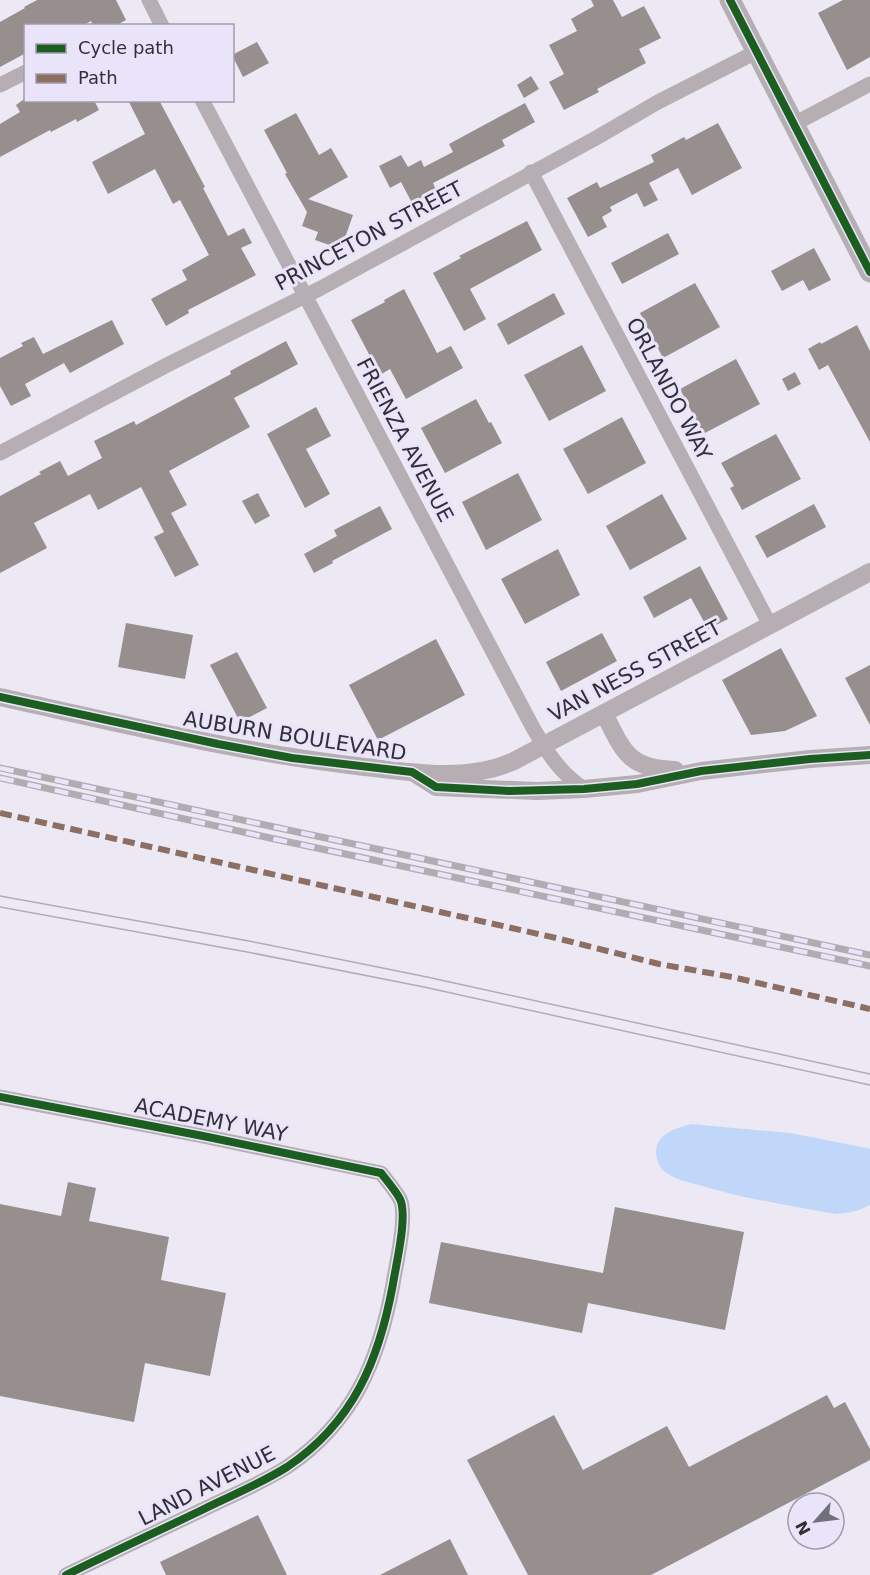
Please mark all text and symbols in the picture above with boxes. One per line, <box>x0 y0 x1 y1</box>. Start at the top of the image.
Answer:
legend <box>24 24 234 102</box>
text: Cycle path <box>78 37 174 58</box>
text: Path <box>78 67 118 88</box>
street label: PRINCETON STREET <box>271 176 467 296</box>
street label: ORLANDO WAY <box>621 314 717 465</box>
street label: FRIENZA AVENUE <box>352 354 458 526</box>
street label: VAN NESS STREET <box>545 615 726 727</box>
street label: AUBURN BOULEVARD <box>182 707 408 765</box>
street label: ACADEMY WAY <box>133 1093 290 1147</box>
street label: LAND AVENUE <box>135 1441 279 1531</box>
north arrow <box>786 1491 846 1551</box>
text: N <box>792 1517 815 1538</box>

